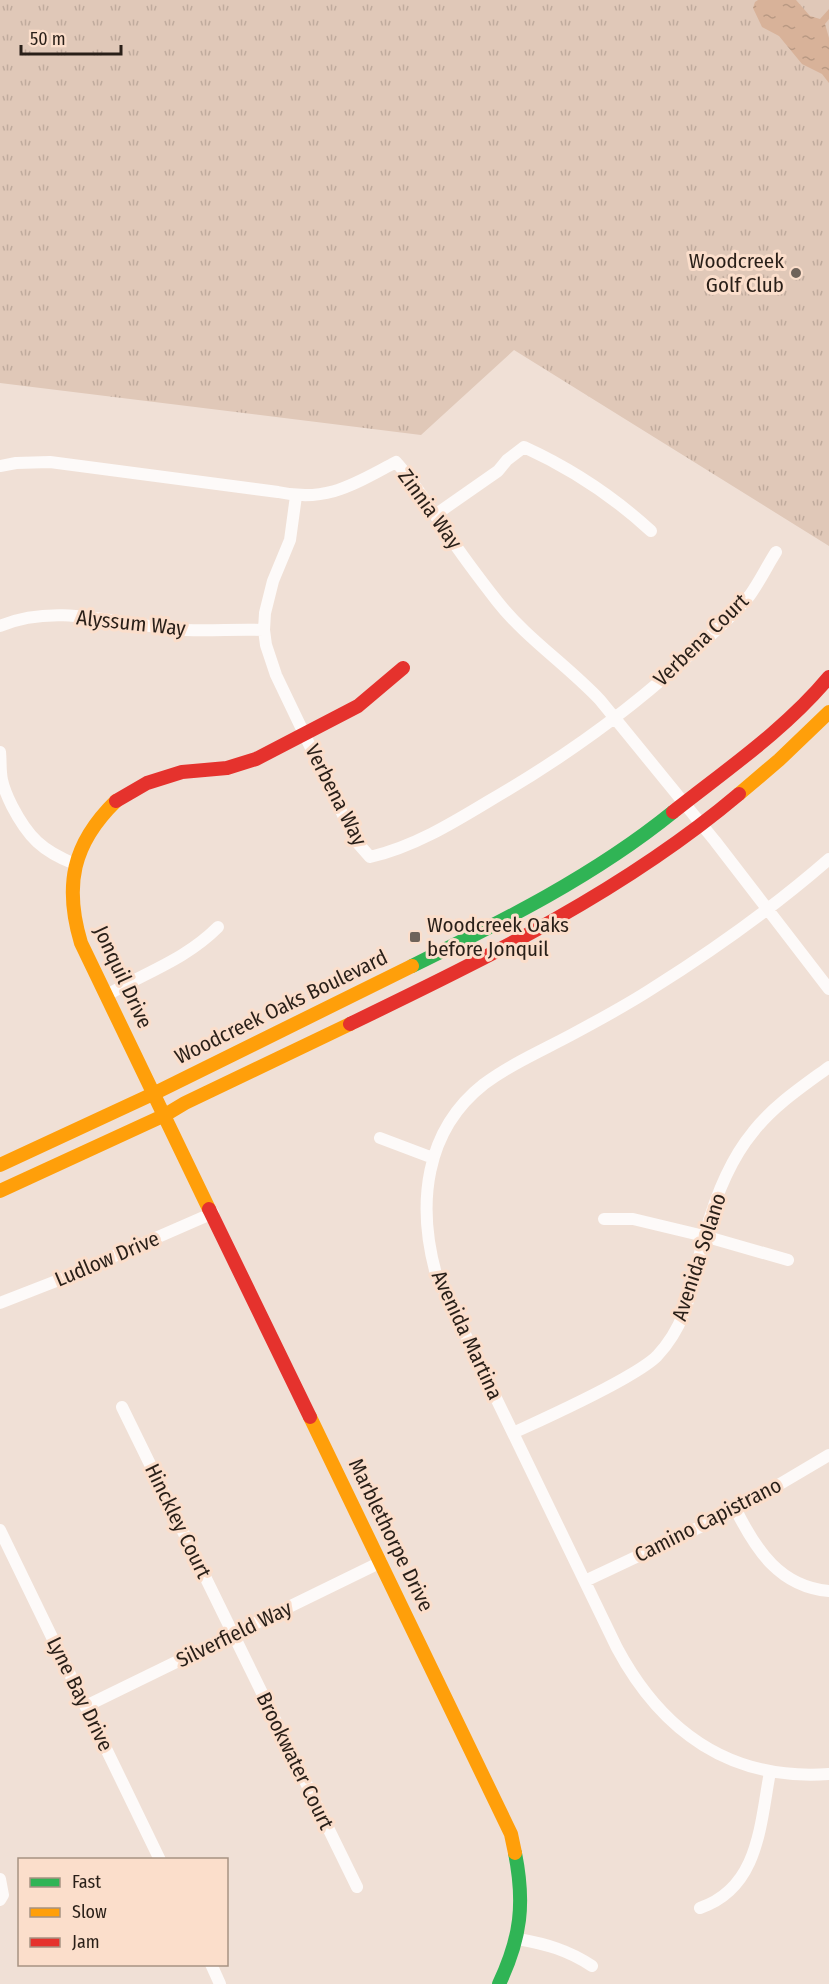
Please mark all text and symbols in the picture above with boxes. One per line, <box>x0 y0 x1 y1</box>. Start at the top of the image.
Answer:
scale bar <box>21 18 122 56</box>
text: 50 m <box>30 28 66 50</box>
place label: Woodcreek Golf Club <box>689 248 784 298</box>
marker: Woodcreek Golf Club <box>789 266 803 280</box>
street label: Zinnia Way <box>392 464 468 554</box>
street label: Verbena Court <box>648 588 754 692</box>
street label: Alyssum Way <box>75 604 188 642</box>
street label: Verbena Way <box>299 740 373 851</box>
place label: Woodcreek Oaks before Jonquil <box>427 912 569 962</box>
street label: Jonquil Drive <box>88 922 158 1032</box>
marker: Woodcreek Oaks before Jonquil <box>408 930 422 944</box>
street label: Woodcreek Oaks Boulevard <box>170 944 392 1070</box>
street label: Avenida Solano <box>666 1190 732 1324</box>
street label: Ludlow Drive <box>51 1225 163 1293</box>
street label: Avenida Martina <box>426 1266 508 1404</box>
street label: Marblethorpe Drive <box>343 1454 439 1616</box>
street label: Hinckley Court <box>139 1459 217 1583</box>
street label: Camino Capistrano <box>630 1472 786 1568</box>
street label: Silverfield Way <box>172 1595 297 1673</box>
street label: Lyne Bay Drive <box>41 1633 119 1755</box>
street label: Brookwater Court <box>251 1688 340 1834</box>
legend <box>18 1858 228 1966</box>
text: Fast <box>72 1871 101 1893</box>
text: Slow <box>72 1901 107 1923</box>
text: Jam <box>72 1931 100 1953</box>

